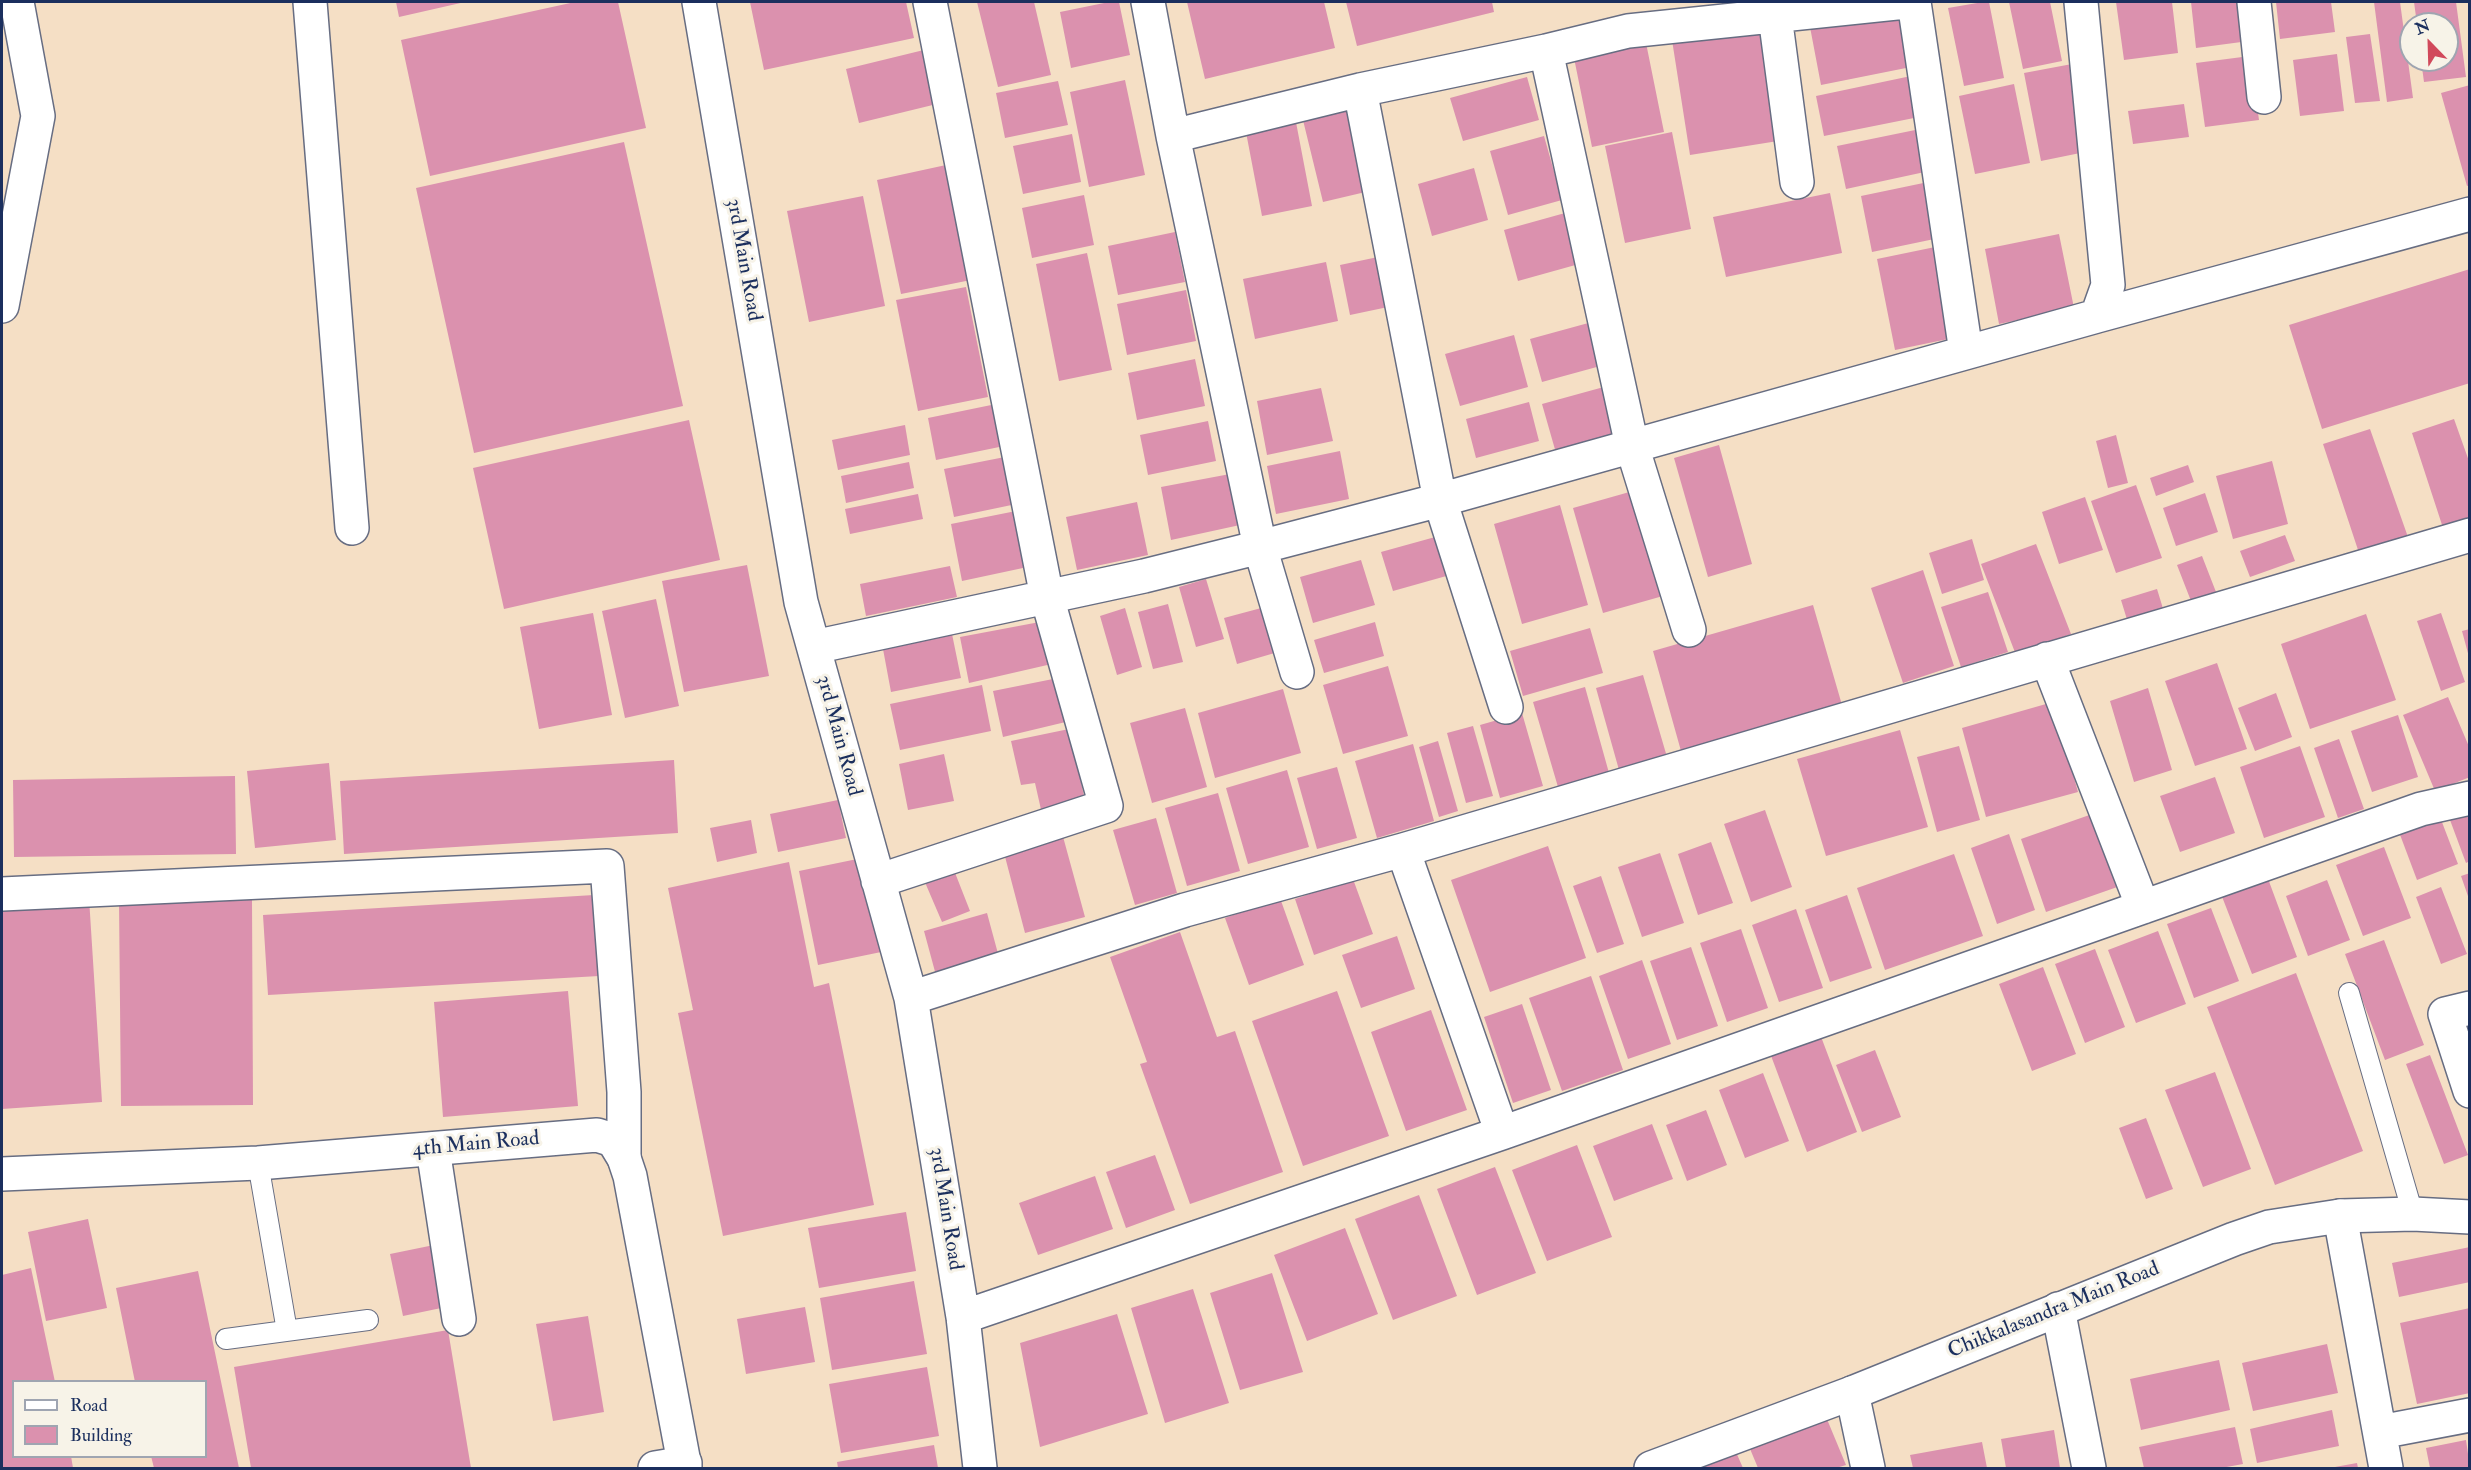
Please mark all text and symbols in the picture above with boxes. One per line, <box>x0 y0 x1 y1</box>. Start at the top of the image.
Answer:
north arrow <box>2399 12 2459 72</box>
text: N <box>2412 15 2433 39</box>
street label: 3rd Main Road <box>720 197 766 323</box>
street label: 3rd Main Road <box>810 673 866 799</box>
street label: 4th Main Road <box>412 1127 540 1163</box>
street label: 3rd Main Road <box>923 1146 967 1272</box>
street label: Chikkalasandra Main Road <box>1945 1257 2163 1365</box>
legend <box>12 1380 207 1458</box>
text: Road <box>70 1394 108 1417</box>
text: Building <box>70 1424 132 1447</box>

